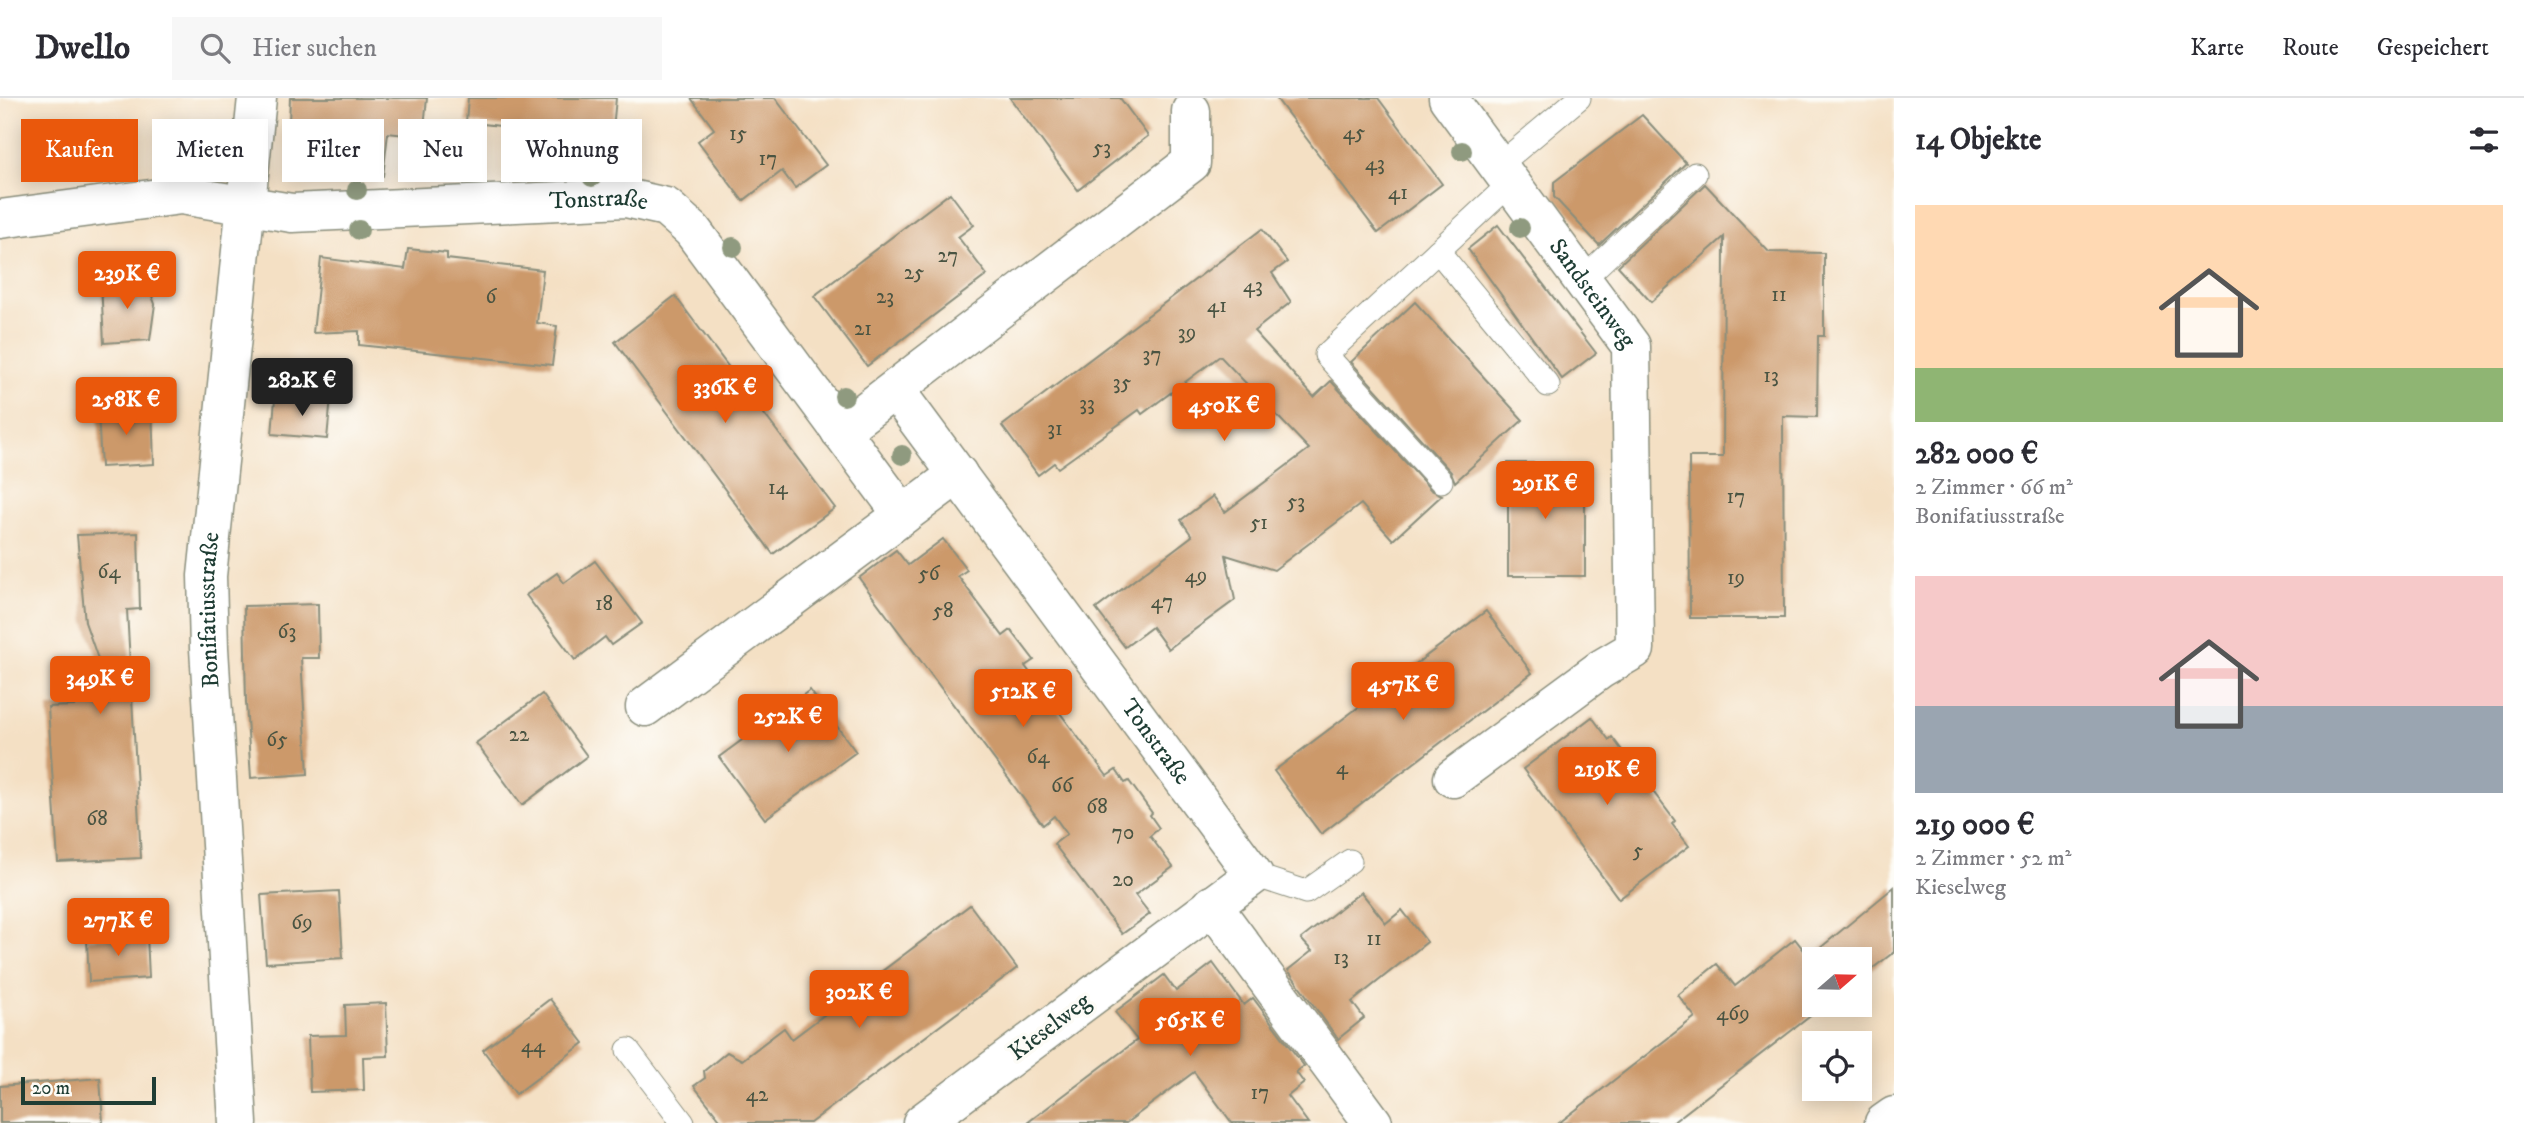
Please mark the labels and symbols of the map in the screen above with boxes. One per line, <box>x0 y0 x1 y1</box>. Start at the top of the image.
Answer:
house number: 45 <box>1343 120 1365 146</box>
house number: 15 <box>729 121 747 147</box>
house number: 53 <box>1093 135 1111 161</box>
house number: 17 <box>759 146 777 172</box>
house number: 43 <box>1365 151 1385 177</box>
house number: 41 <box>1388 180 1408 206</box>
street label: Tonstraße <box>548 183 651 218</box>
street label: Sandsteinweg <box>1542 233 1643 354</box>
house number: 27 <box>938 243 958 269</box>
pin: 239K € <box>70 252 184 311</box>
house number: 25 <box>904 260 924 286</box>
house number: 43 <box>1243 273 1263 299</box>
house number: 11 <box>1771 282 1787 308</box>
house number: 6 <box>486 284 498 310</box>
house number: 23 <box>876 284 894 310</box>
house number: 41 <box>1207 293 1227 319</box>
house number: 21 <box>854 316 872 342</box>
house number: 39 <box>1178 320 1196 346</box>
house number: 37 <box>1143 342 1161 368</box>
pin: 282K € <box>245 358 359 418</box>
house number: 13 <box>1763 363 1779 389</box>
pin: 336K € <box>668 366 782 425</box>
house number: 35 <box>1113 370 1131 396</box>
pin: 258K € <box>69 378 183 437</box>
pin: 450K € <box>1167 384 1281 443</box>
house number: 33 <box>1079 391 1095 417</box>
house number: 31 <box>1047 416 1063 442</box>
pin: 291K € <box>1488 462 1602 521</box>
house number: 14 <box>768 475 789 501</box>
house number: 17 <box>1727 484 1745 510</box>
house number: 53 <box>1287 489 1305 515</box>
house number: 51 <box>1250 510 1268 536</box>
street label: Bonifatiusstraße <box>192 530 227 689</box>
house number: 64 <box>97 559 121 585</box>
house number: 56 <box>918 561 941 587</box>
house number: 49 <box>1185 563 1207 589</box>
house number: 19 <box>1727 565 1745 591</box>
house number: 47 <box>1151 589 1173 615</box>
house number: 18 <box>595 591 613 617</box>
house number: 58 <box>933 598 953 624</box>
house number: 63 <box>278 619 296 645</box>
pin: 349K € <box>43 656 157 716</box>
pin: 457K € <box>1346 662 1460 722</box>
pin: 512K € <box>966 670 1080 729</box>
street label: Tonstraße <box>1114 693 1197 791</box>
pin: 252K € <box>731 694 845 754</box>
house number: 22 <box>509 722 530 748</box>
house number: 65 <box>266 727 288 753</box>
house number: 64 <box>1026 744 1050 770</box>
pin: 219K € <box>1550 748 1664 807</box>
house number: 4 <box>1336 755 1349 781</box>
house number: 66 <box>1051 773 1074 799</box>
house number: 68 <box>1086 794 1108 820</box>
house number: 68 <box>86 806 108 832</box>
house number: 70 <box>1112 820 1134 846</box>
house number: 5 <box>1633 838 1643 864</box>
house number: 20 <box>1112 867 1134 893</box>
pin: 277K € <box>61 898 175 958</box>
house number: 69 <box>291 910 313 936</box>
house number: 11 <box>1366 926 1382 952</box>
house number: 13 <box>1333 945 1349 971</box>
north arrow <box>1802 947 1872 1017</box>
pin: 302K € <box>802 970 916 1030</box>
street label: Kieselweg <box>1003 986 1097 1068</box>
pin: 565K € <box>1133 998 1247 1058</box>
house number: 469 <box>1716 1001 1750 1027</box>
house number: 44 <box>521 1033 546 1059</box>
scale bar <box>21 1074 156 1106</box>
house number: 17 <box>1251 1080 1269 1106</box>
house number: 42 <box>746 1082 769 1108</box>

